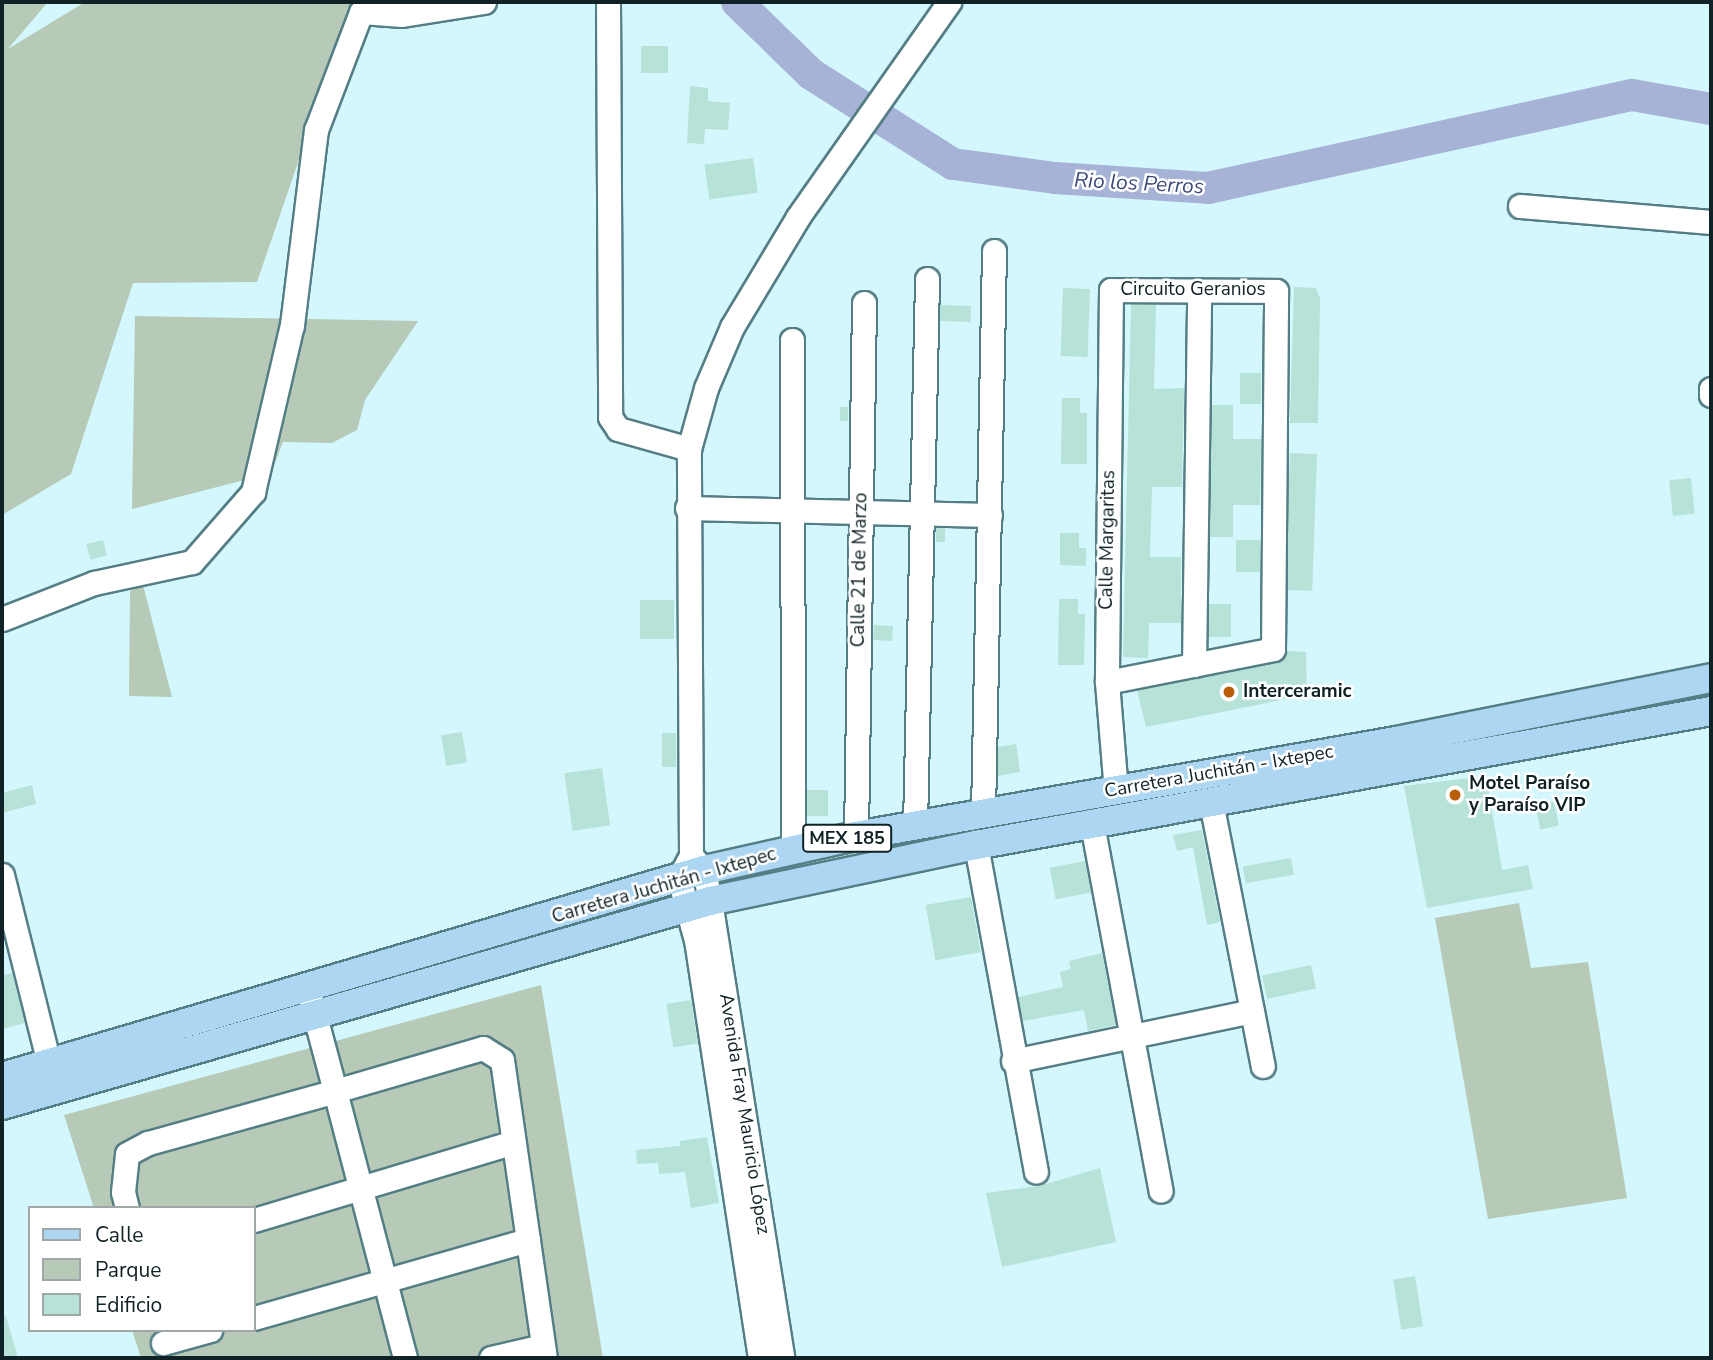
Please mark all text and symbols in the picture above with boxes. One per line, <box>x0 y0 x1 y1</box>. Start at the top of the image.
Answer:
water label: Rio los Perros <box>1073 167 1205 199</box>
street label: Circuito Geranios <box>1120 279 1266 301</box>
street label: Calle Margaritas <box>1095 470 1121 610</box>
street label: Calle 21 de Marzo <box>847 492 873 648</box>
place label: Interceramic <box>1243 681 1352 703</box>
marker: Interceramic <box>1221 684 1237 700</box>
street label: Carretera Juchitán - Ixtepec <box>1103 741 1335 803</box>
place label: Motel Paraíso y Paraíso VIP <box>1469 773 1590 817</box>
marker: Motel Paraíso y Paraíso VIP <box>1447 787 1463 803</box>
road number: MEX 185 <box>802 824 892 852</box>
street label: Carretera Juchitán - Ixtepec <box>549 843 779 929</box>
street label: Avenida Fray Mauricio López <box>714 992 774 1236</box>
legend <box>28 1206 256 1332</box>
text: Calle <box>95 1221 143 1249</box>
text: Parque <box>95 1256 162 1284</box>
text: Edificio <box>95 1291 162 1319</box>

